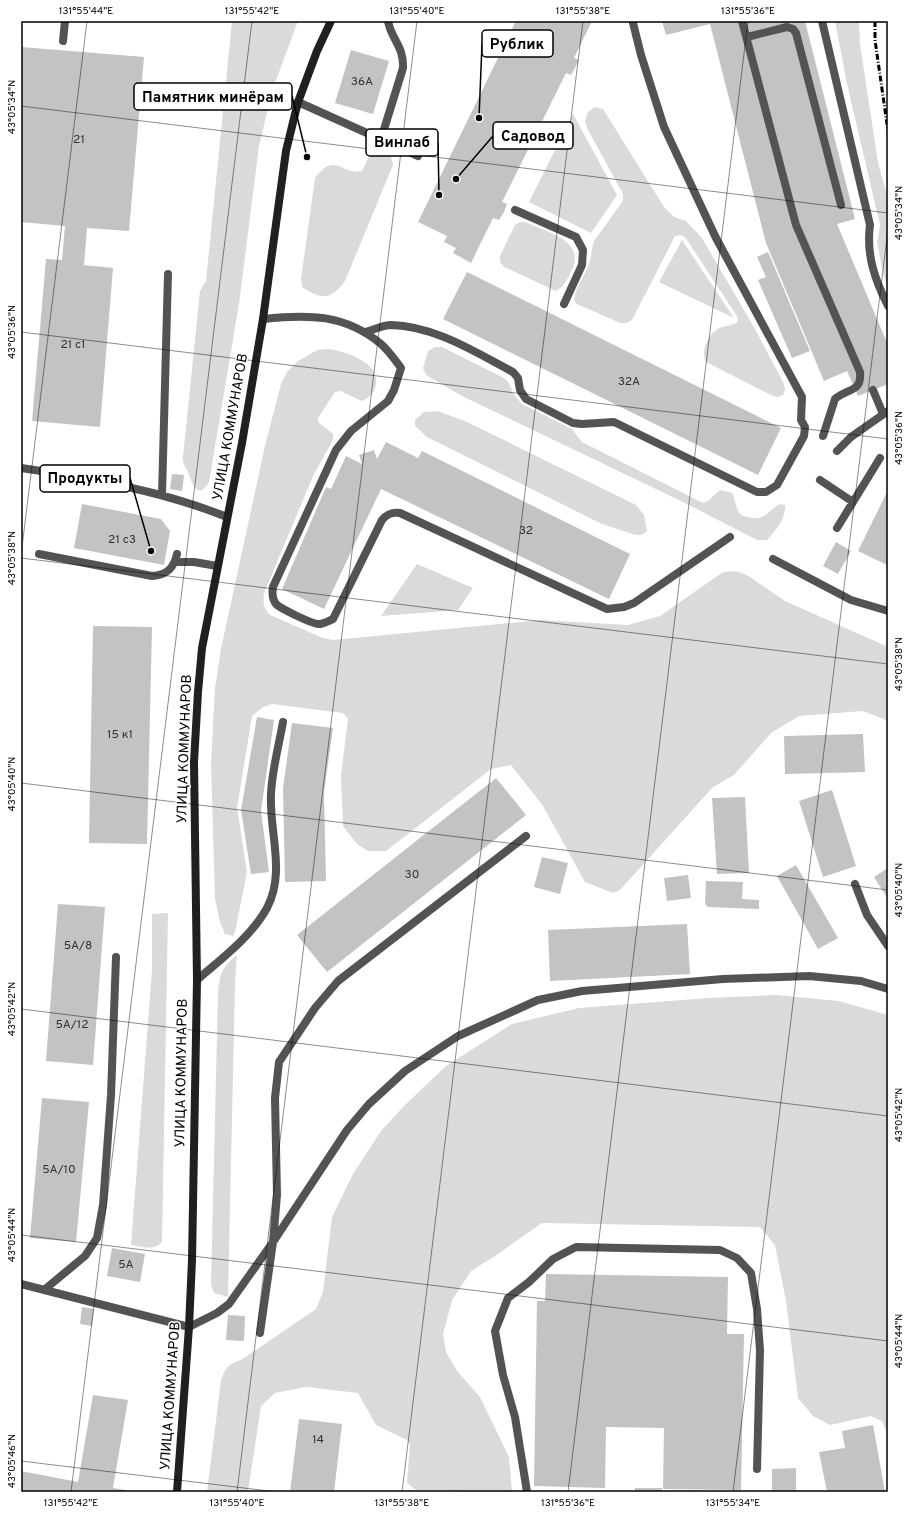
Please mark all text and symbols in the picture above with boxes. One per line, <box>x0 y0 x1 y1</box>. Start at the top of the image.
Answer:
text: 131°55'44"E <box>59 5 113 18</box>
text: 131°55'42"E <box>225 5 279 18</box>
text: 131°55'40"E <box>390 5 444 18</box>
text: 131°55'38"E <box>556 5 610 18</box>
text: 131°55'36"E <box>721 5 775 18</box>
callout: Рублик <box>482 30 553 57</box>
text: Рублик <box>490 36 545 55</box>
house number: 36А <box>351 74 373 90</box>
text: 43°05'34"N <box>6 80 19 134</box>
callout: Памятник минёрам <box>134 83 292 110</box>
text: Памятник минёрам <box>142 89 284 108</box>
callout: Садовод <box>493 122 573 149</box>
text: Садовод <box>501 128 565 147</box>
callout: Винлаб <box>366 129 438 156</box>
house number: 21 <box>73 132 85 148</box>
text: Винлаб <box>374 134 430 153</box>
text: 43°05'34"N <box>893 186 906 240</box>
text: 43°05'36"N <box>6 305 19 359</box>
house number: 21 с1 <box>60 337 86 353</box>
street label: УЛИЦА КОММУНАРОВ <box>210 352 252 502</box>
house number: 32А <box>618 374 640 390</box>
text: 43°05'36"N <box>893 411 906 465</box>
callout: Продукты <box>40 465 130 492</box>
text: Продукты <box>48 470 122 489</box>
house number: 32 <box>519 523 533 539</box>
text: 43°05'38"N <box>6 531 19 585</box>
house number: 21 с3 <box>108 532 136 548</box>
text: 43°05'38"N <box>893 637 906 691</box>
street label: УЛИЦА КОММУНАРОВ <box>174 674 196 824</box>
house number: 15 к1 <box>107 727 133 743</box>
text: 43°05'40"N <box>6 757 19 811</box>
text: 43°05'40"N <box>893 863 906 917</box>
house number: 30 <box>405 867 419 883</box>
house number: 5А/8 <box>64 938 92 954</box>
text: 43°05'42"N <box>6 982 19 1036</box>
street label: УЛИЦА КОММУНАРОВ <box>172 998 192 1148</box>
house number: 5А/12 <box>55 1017 89 1033</box>
text: 43°05'42"N <box>893 1088 906 1142</box>
house number: 5А/10 <box>42 1162 76 1178</box>
text: 43°05'44"N <box>6 1208 19 1262</box>
house number: 5А <box>118 1257 134 1273</box>
text: 43°05'44"N <box>893 1314 906 1368</box>
street label: УЛИЦА КОММУНАРОВ <box>157 1321 185 1471</box>
house number: 14 <box>312 1432 324 1448</box>
text: 43°05'46"N <box>6 1434 19 1488</box>
text: 131°55'42"E <box>44 1497 98 1510</box>
text: 131°55'40"E <box>210 1497 264 1510</box>
text: 131°55'38"E <box>375 1497 429 1510</box>
text: 131°55'36"E <box>541 1497 595 1510</box>
text: 131°55'34"E <box>706 1497 760 1510</box>

